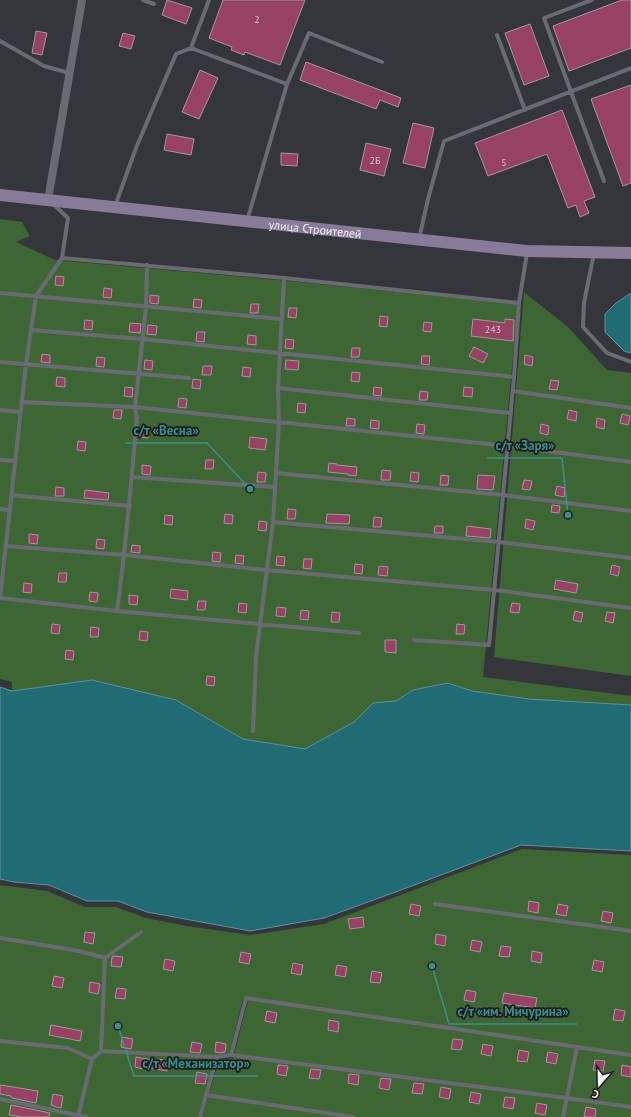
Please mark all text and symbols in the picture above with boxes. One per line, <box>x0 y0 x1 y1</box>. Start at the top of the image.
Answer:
house number: 2 <box>254 13 260 26</box>
house number: 2Б <box>370 154 381 167</box>
house number: 5 <box>501 156 507 169</box>
street label: улица Строителей <box>268 216 362 241</box>
house number: 243 <box>485 323 501 336</box>
callout: с/т «Весна» <box>125 418 207 443</box>
text: с/т «Весна» <box>133 422 199 439</box>
callout: с/т «Заря» <box>487 433 562 458</box>
text: с/т «Заря» <box>496 437 554 454</box>
callout: с/т «им. Мичурина» <box>449 999 577 1024</box>
text: с/т «им. Мичурина» <box>457 1003 569 1020</box>
callout: с/т «Механизатор» <box>134 1051 258 1076</box>
text: с/т «Механизатор» <box>142 1055 250 1072</box>
north arrow <box>579 1065 619 1105</box>
text: С <box>590 1087 601 1102</box>

